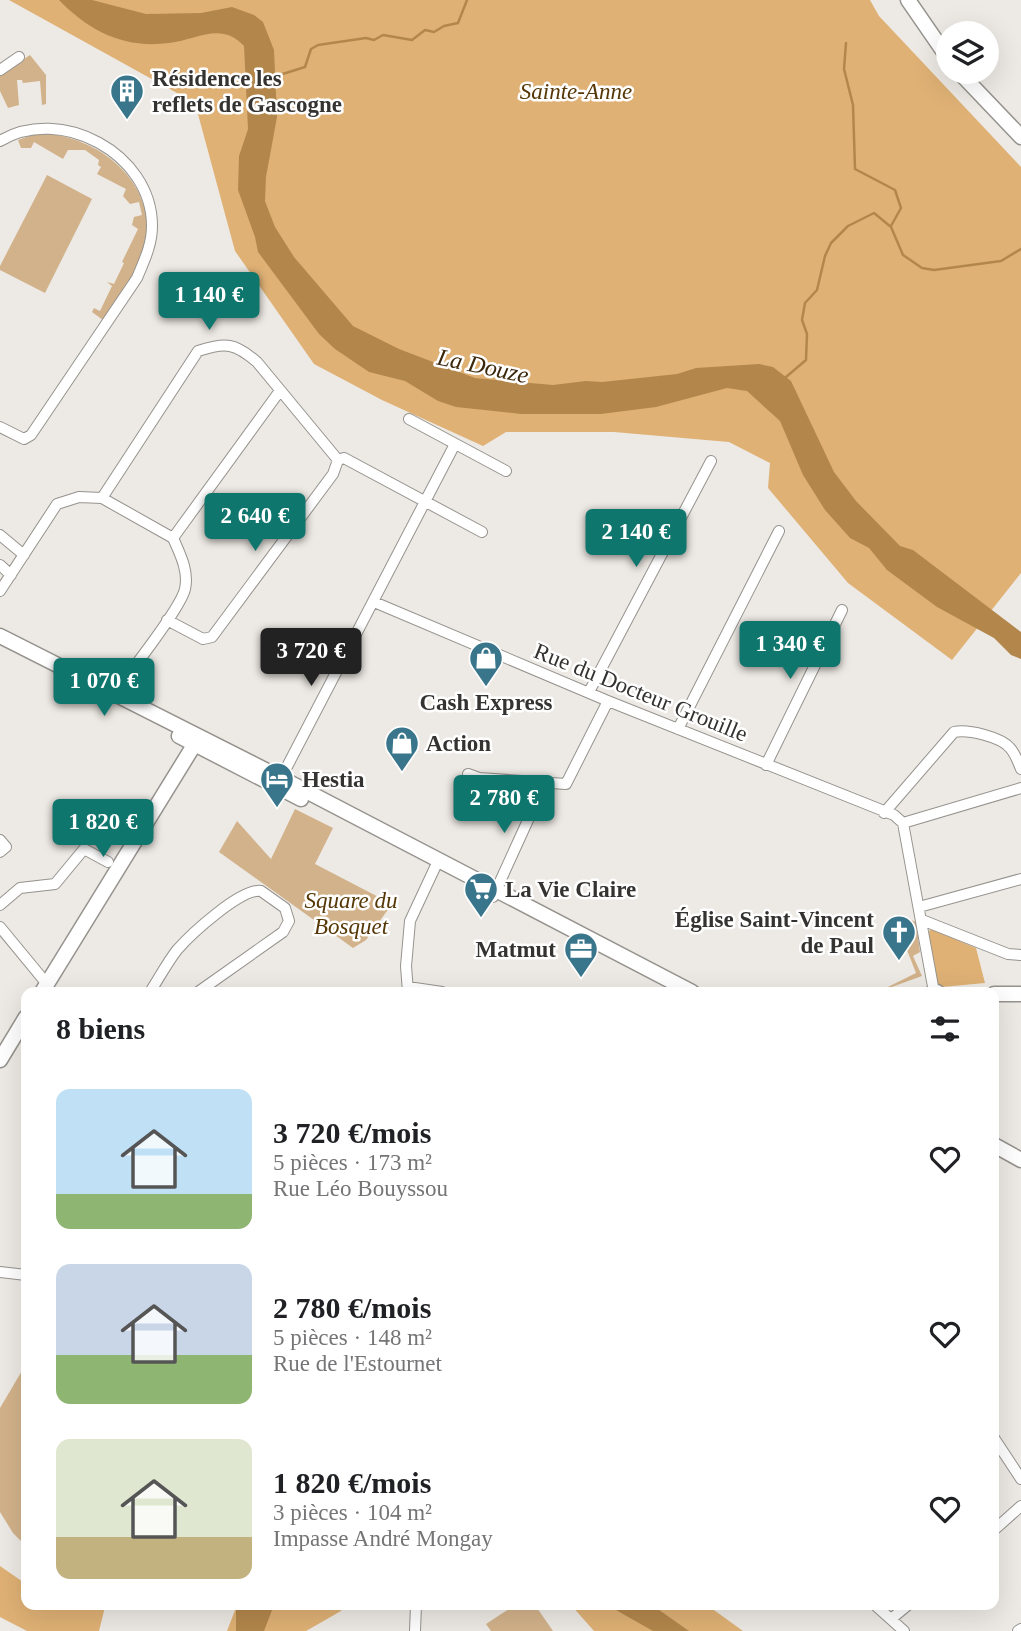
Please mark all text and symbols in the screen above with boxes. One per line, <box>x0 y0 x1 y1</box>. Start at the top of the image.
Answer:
map controls <box>936 21 999 84</box>
button: layers <box>936 21 999 84</box>
place label: Résidence les reflets de Gascogne <box>152 66 342 117</box>
building icon: Résidence les reflets de Gascogne <box>108 72 146 121</box>
park label: Sainte-Anne <box>520 79 632 104</box>
pin: 1 140 € <box>144 272 274 332</box>
text: 1 140 € <box>175 282 244 307</box>
water label: La Douze <box>434 343 531 388</box>
pin: 2 640 € <box>190 494 320 553</box>
text: 2 640 € <box>221 503 290 528</box>
pin: 2 140 € <box>571 510 701 569</box>
text: 2 140 € <box>602 519 671 544</box>
pin: 1 340 € <box>725 622 855 681</box>
pin: 3 720 € <box>246 628 376 688</box>
text: 1 340 € <box>756 631 825 656</box>
text: 3 720 € <box>277 638 346 663</box>
street label: Rue du Docteur Grouille <box>530 638 751 747</box>
shop icon: Cash Express <box>467 639 505 688</box>
pin: 1 070 € <box>39 658 169 718</box>
text: 1 070 € <box>70 668 139 693</box>
place label: Cash Express <box>419 690 553 715</box>
shop icon: Action <box>383 724 421 773</box>
place label: Action <box>426 731 491 756</box>
hotel icon: Hestia <box>258 760 296 809</box>
place label: Hestia <box>302 767 365 792</box>
pin: 2 780 € <box>439 776 569 835</box>
text: 2 780 € <box>470 785 539 810</box>
pin: 1 820 € <box>38 800 168 859</box>
text: 1 820 € <box>69 809 138 834</box>
supermarket icon: La Vie Claire <box>462 870 500 919</box>
place label: La Vie Claire <box>505 877 636 902</box>
park label: Square du Bosquet <box>304 888 398 939</box>
place label: Église Saint-Vincent de Paul <box>675 907 874 958</box>
church icon: Église Saint-Vincent de Paul <box>880 913 918 962</box>
office icon: Matmut <box>562 930 600 979</box>
place label: Matmut <box>476 937 556 962</box>
icon: filters <box>926 1010 964 1048</box>
text: 8 biens <box>56 1012 145 1045</box>
text: 3 720 €/mois <box>273 1116 431 1149</box>
icon: home <box>112 1117 196 1201</box>
icon: heart <box>926 1140 964 1178</box>
text: 5 pièces · 173 m² <box>273 1150 432 1175</box>
text: Rue Léo Bouyssou <box>273 1176 448 1201</box>
text: 2 780 €/mois <box>273 1291 431 1324</box>
icon: home <box>112 1292 196 1376</box>
icon: heart <box>926 1315 964 1353</box>
text: 5 pièces · 148 m² <box>273 1325 432 1350</box>
text: Rue de l'Estournet <box>273 1351 442 1376</box>
text: 1 820 €/mois <box>273 1466 431 1499</box>
icon: home <box>112 1467 196 1551</box>
icon: heart <box>926 1490 964 1528</box>
text: 3 pièces · 104 m² <box>273 1500 432 1525</box>
text: Impasse André Mongay <box>273 1526 493 1551</box>

